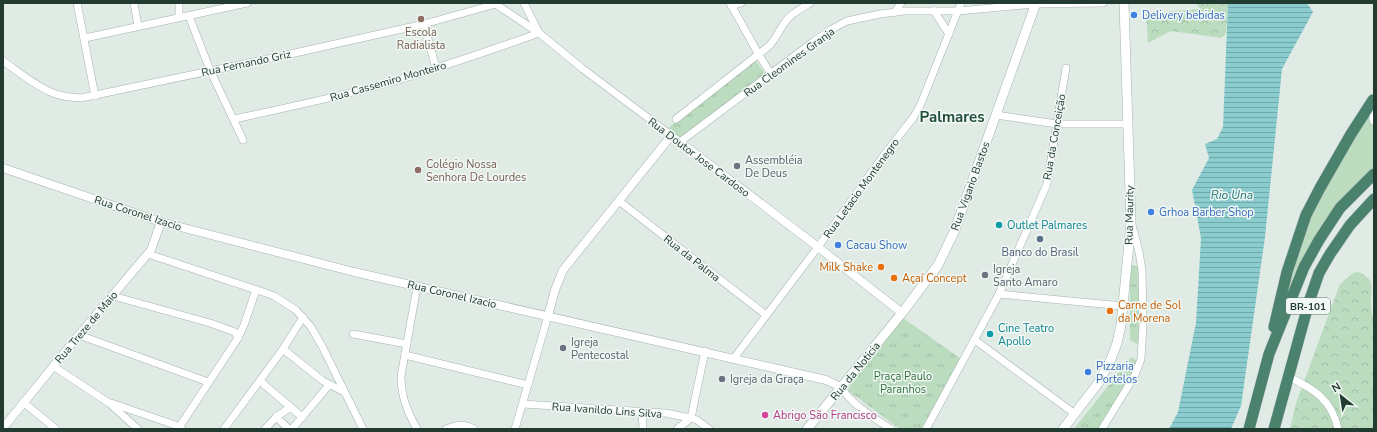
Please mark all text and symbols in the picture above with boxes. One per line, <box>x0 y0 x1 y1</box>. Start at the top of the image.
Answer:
place label: Delivery bebidas <box>1142 8 1225 23</box>
marker: Delivery bebidas <box>1129 10 1139 20</box>
marker: Escola Radialista <box>416 14 426 24</box>
street label: Rua Cleomines Granja <box>741 24 838 101</box>
place label: Escola Radialista <box>397 25 446 53</box>
street label: Rua Fernando Griz <box>200 47 292 80</box>
street label: Rua Cassemiro Monteiro <box>328 58 448 105</box>
street label: Rua da Conceição <box>1040 93 1069 181</box>
district label: Palmares <box>920 107 985 127</box>
street label: Rua Doutor Jose Cardoso <box>645 114 753 201</box>
street label: Rua Letacio Montenegro <box>820 135 903 241</box>
street label: Rua Vigario Bastos <box>947 140 994 233</box>
place label: Assembléia De Deus <box>745 153 803 181</box>
place label: Colégio Nossa Senhora De Lourdes <box>426 157 526 185</box>
marker: Assembléia De Deus <box>732 161 742 171</box>
marker: Colégio Nossa Senhora De Lourdes <box>413 165 423 175</box>
street label: Rua Maurity <box>1121 185 1138 245</box>
water label: Rio Una <box>1211 187 1253 203</box>
street label: Rua Coronel Izacio <box>92 192 183 235</box>
place label: Grhoa Barber Shop <box>1159 205 1254 220</box>
marker: Grhoa Barber Shop <box>1146 207 1156 217</box>
place label: Outlet Palmares <box>1007 218 1087 233</box>
marker: Outlet Palmares <box>994 220 1004 230</box>
street label: Rua da Palma <box>660 231 723 285</box>
marker: Banco do Brasil <box>1035 234 1045 244</box>
place label: Cacau Show <box>846 238 907 253</box>
marker: Cacau Show <box>833 240 843 250</box>
place label: Banco do Brasil <box>1001 245 1079 260</box>
place label: Milk Shake <box>819 260 873 275</box>
marker: Milk Shake <box>876 262 886 272</box>
place label: Igreja Santo Amaro <box>993 262 1058 290</box>
marker: Igreja Santo Amaro <box>980 270 990 280</box>
place label: Açaí Concept <box>902 271 967 286</box>
marker: Açaí Concept <box>889 273 899 283</box>
street label: Rua Coronel Izacio <box>406 277 498 312</box>
street label: Rua Treze de Maio <box>52 288 121 367</box>
place label: Carne de Sol da Morena <box>1118 298 1182 326</box>
road number: BR-101 <box>1286 298 1330 314</box>
marker: Carne de Sol da Morena <box>1105 306 1115 316</box>
place label: Cine Teatro Apollo <box>998 321 1054 349</box>
marker: Cine Teatro Apollo <box>985 329 995 339</box>
place label: Igreja Pentecostal <box>571 335 629 363</box>
street label: Rua da Noticia <box>827 339 884 404</box>
marker: Igreja Pentecostal <box>558 343 568 353</box>
place label: Pizzaria Portelos <box>1096 359 1137 387</box>
marker: Pizzaria Portelos <box>1083 367 1093 377</box>
park label: Praça Paulo Paranhos <box>874 369 932 397</box>
place label: Igreja da Graça <box>730 372 804 387</box>
marker: Igreja da Graça <box>717 374 727 384</box>
north arrow <box>1321 376 1361 416</box>
text: N <box>1329 379 1344 396</box>
street label: Rua Ivanildo Lins Silva <box>551 399 663 422</box>
place label: Abrigo São Francisco <box>773 408 877 423</box>
marker: Abrigo São Francisco <box>760 410 770 420</box>

